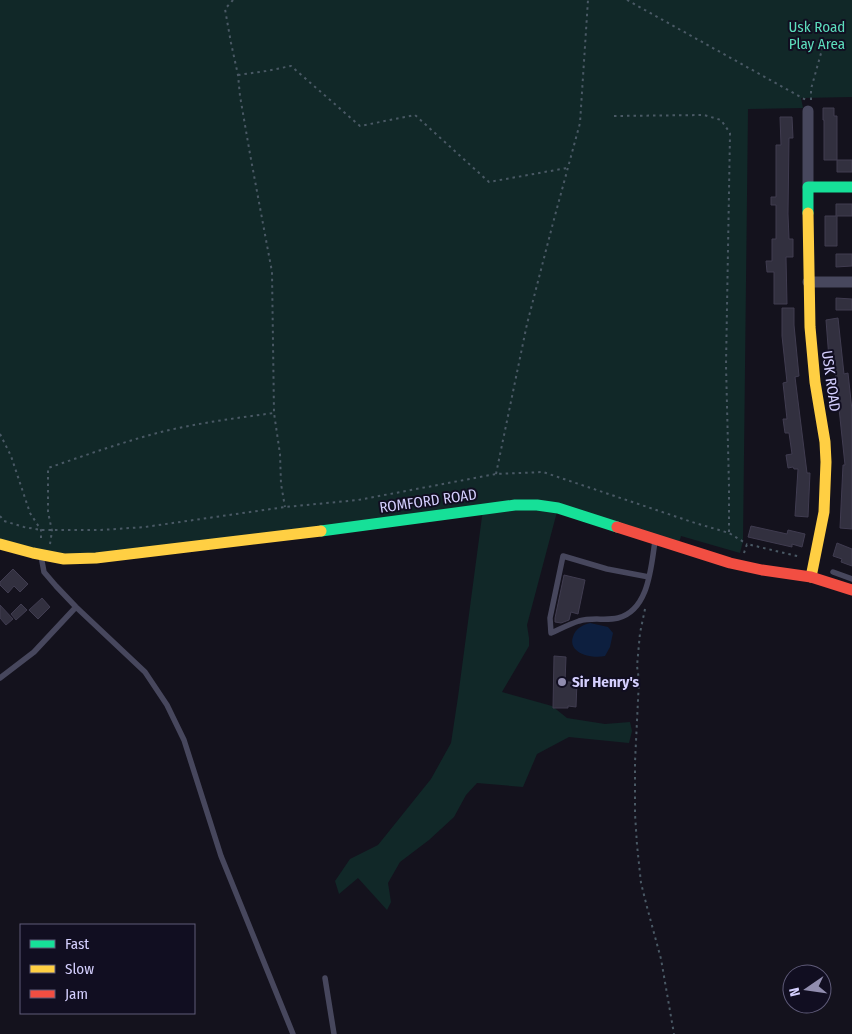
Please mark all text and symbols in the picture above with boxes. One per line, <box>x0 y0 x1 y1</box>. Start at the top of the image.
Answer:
park label: Usk Road Play Area <box>789 18 845 53</box>
street label: USK ROAD <box>818 349 844 413</box>
street label: ROMFORD ROAD <box>378 485 478 517</box>
place label: Sir Henry's <box>572 673 640 691</box>
marker: Sir Henry's <box>556 676 568 688</box>
legend <box>20 924 195 1014</box>
text: Fast <box>65 935 89 953</box>
text: Slow <box>65 960 94 978</box>
north arrow <box>782 964 832 1014</box>
text: Jam <box>65 985 88 1003</box>
text: N <box>786 986 804 998</box>

